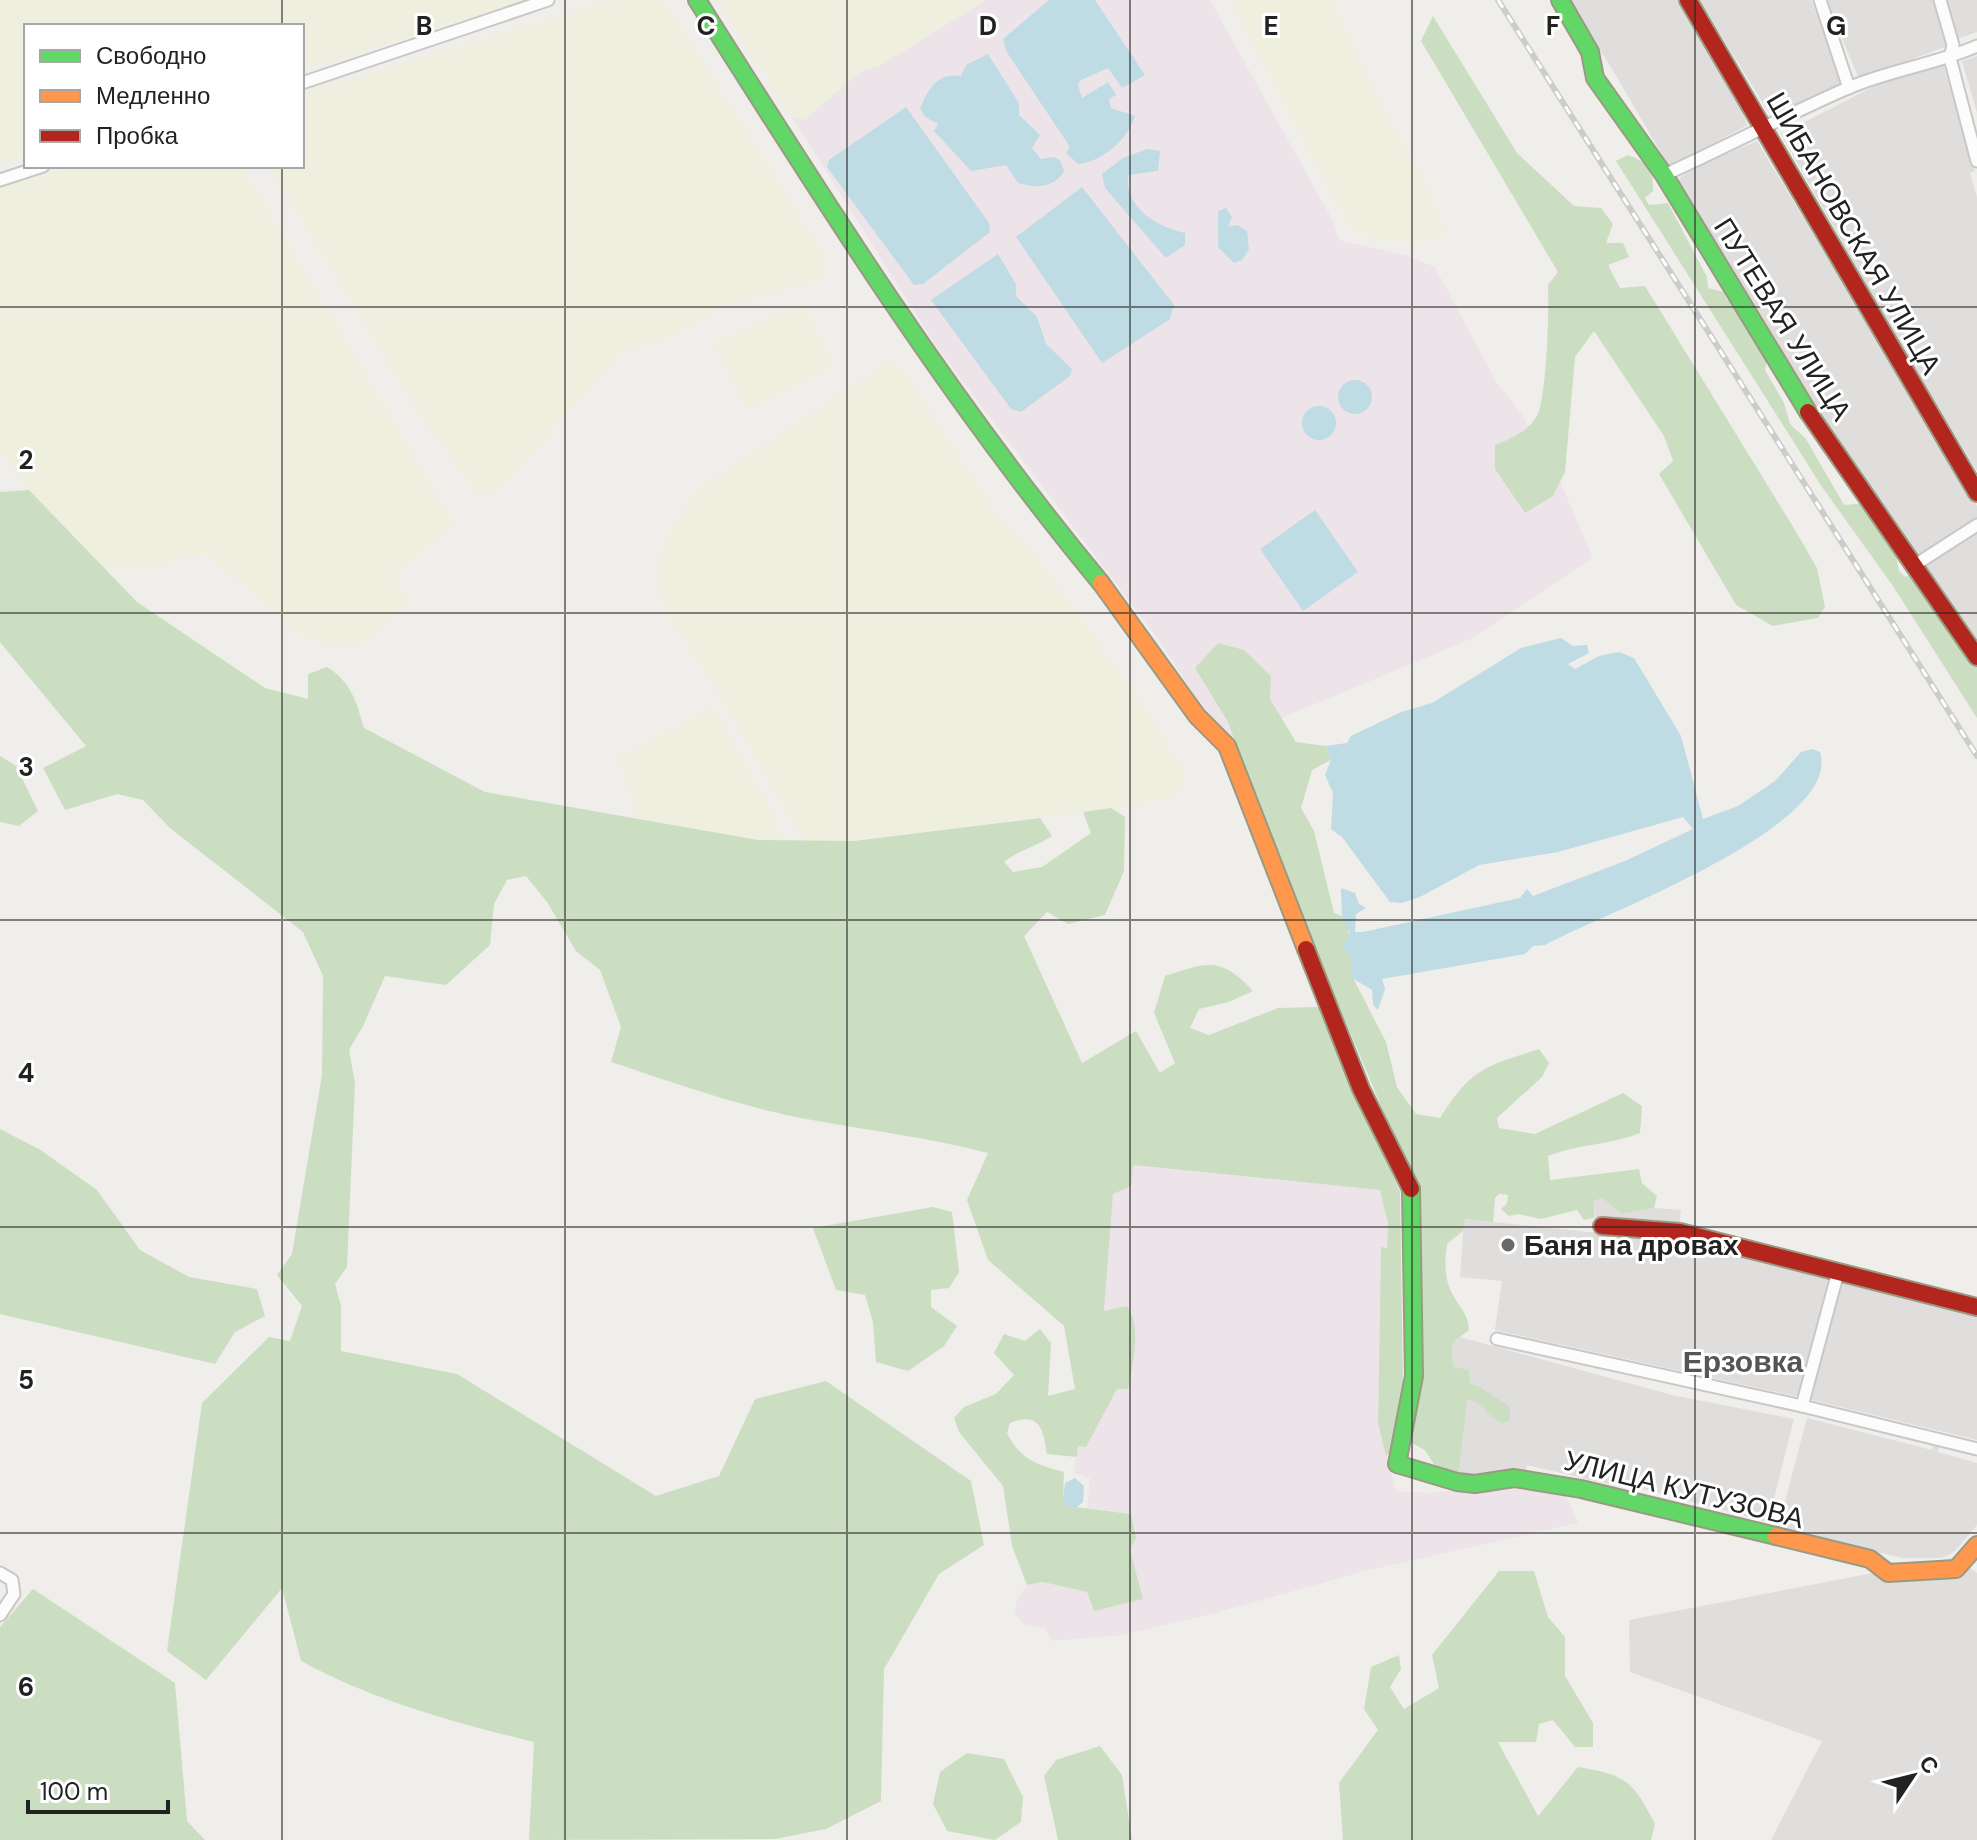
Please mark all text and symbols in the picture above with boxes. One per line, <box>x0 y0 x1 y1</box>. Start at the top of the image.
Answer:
text: B <box>416 9 432 43</box>
text: C <box>696 9 716 43</box>
text: D <box>979 9 997 43</box>
text: E <box>1263 9 1279 43</box>
text: F <box>1546 9 1560 43</box>
text: G <box>1826 9 1846 43</box>
legend <box>24 24 304 168</box>
text: Свободно <box>96 40 206 71</box>
text: Медленно <box>96 80 210 111</box>
street label: ШИБАНОВСКАЯ УЛИЦА <box>1758 86 1950 381</box>
text: Пробка <box>96 120 179 151</box>
street label: ПУТЕВАЯ УЛИЦА <box>1705 211 1860 428</box>
text: 2 <box>18 443 34 477</box>
text: 3 <box>18 750 34 784</box>
text: 4 <box>18 1056 34 1090</box>
place label: Баня на дровах <box>1524 1227 1739 1264</box>
marker: Баня на дровах <box>1499 1236 1517 1254</box>
district label: Ерзовка <box>1683 1342 1804 1381</box>
text: 5 <box>18 1363 34 1397</box>
street label: УЛИЦА КУТУЗОВА <box>1560 1442 1808 1537</box>
text: 6 <box>18 1670 34 1704</box>
north arrow <box>1873 1736 1953 1816</box>
text: С <box>1913 1750 1945 1780</box>
scale bar <box>28 1764 168 1814</box>
text: 100 m <box>40 1776 108 1807</box>

